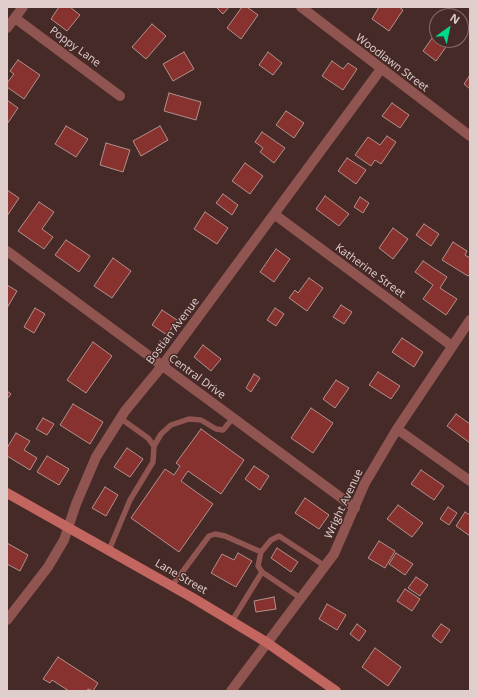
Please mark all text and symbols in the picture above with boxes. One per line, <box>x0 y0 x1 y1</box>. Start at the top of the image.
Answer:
north arrow <box>429 8 469 48</box>
text: N <box>447 10 463 27</box>
street label: Poppy Lane <box>47 24 103 70</box>
street label: Woodlawn Street <box>353 31 431 95</box>
street label: Katherine Street <box>332 241 408 301</box>
street label: Bostian Avenue <box>144 295 202 367</box>
street label: Central Drive <box>166 352 228 402</box>
street label: Wright Avenue <box>322 467 366 541</box>
street label: Lane Street <box>152 557 210 597</box>

